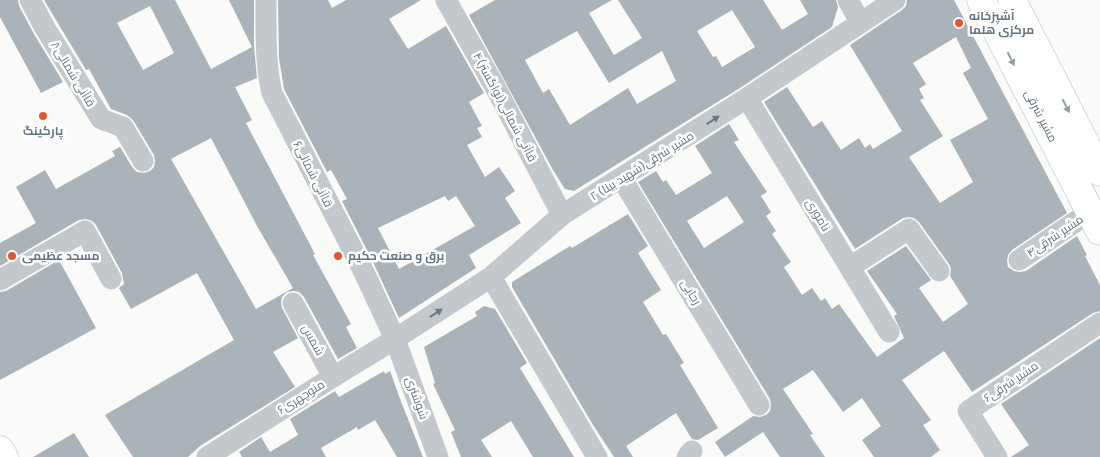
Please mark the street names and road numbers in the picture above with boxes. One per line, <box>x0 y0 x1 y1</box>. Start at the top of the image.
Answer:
street label: قاآنی شمالی۸ <box>48 39 98 109</box>
street label: ۴قاآنی شمالی(نواگستر) <box>470 50 540 164</box>
street label: مشیر شرقی <box>1022 87 1060 145</box>
street label: ۲ مشیر شرقی(شهید بینا) <box>588 128 696 204</box>
street label: قاآنی شمالی۶ <box>290 139 336 209</box>
street label: ناموری <box>803 196 833 234</box>
street label: ۴مشیر شرقی <box>1024 212 1086 260</box>
street label: رجایی <box>678 277 704 307</box>
street label: شمس <box>299 322 327 358</box>
street label: ۶مشیر شرقی <box>981 359 1041 405</box>
street label: شوشتری <box>403 375 431 421</box>
street label: منوچهری۶ <box>275 377 328 419</box>

